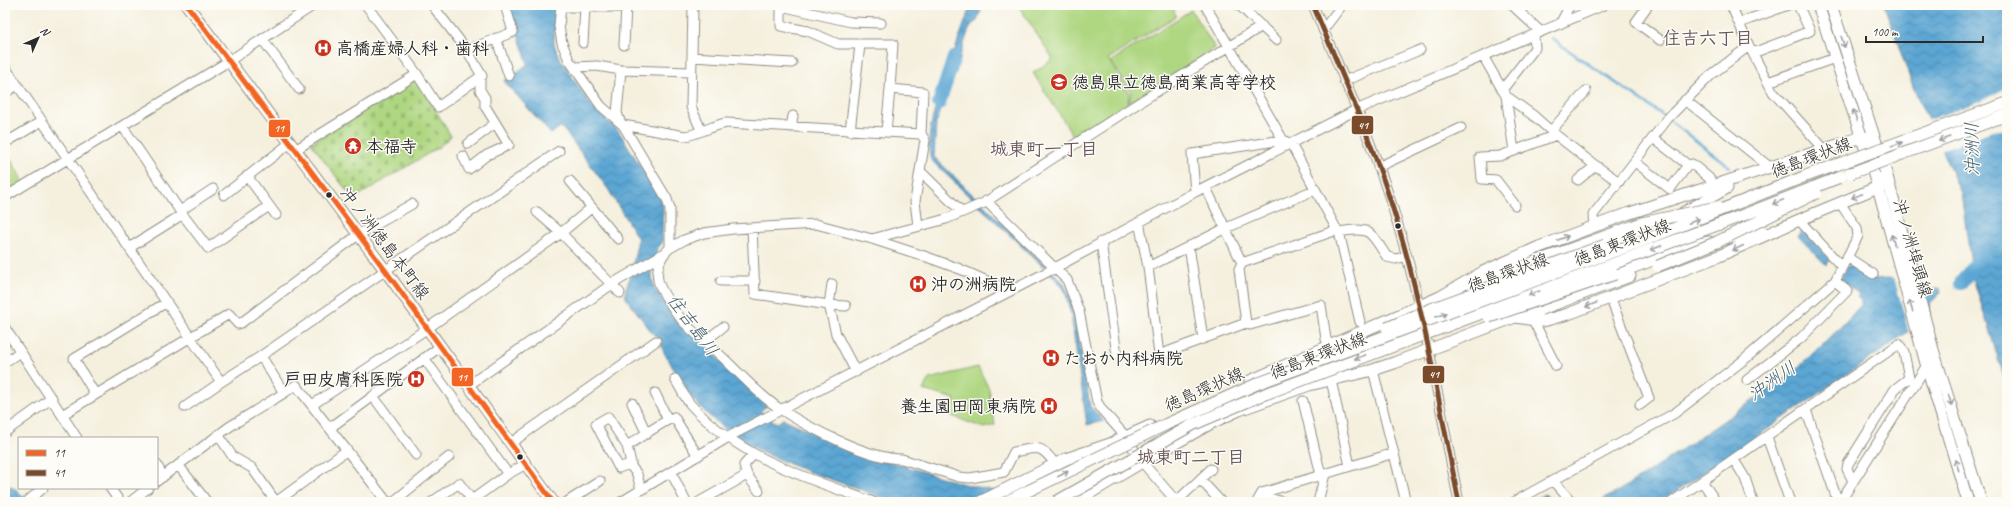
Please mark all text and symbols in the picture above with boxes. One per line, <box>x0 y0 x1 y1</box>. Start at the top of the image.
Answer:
north arrow <box>18 18 58 58</box>
scale bar <box>1866 18 1983 44</box>
text: N <box>38 24 54 40</box>
text: 100 m <box>1872 24 1899 40</box>
district label: 住吉六丁目 <box>1663 27 1753 49</box>
one-way arrow <box>1840 36 1848 48</box>
hospital icon: 高橋産婦人科・歯科 <box>313 38 333 58</box>
place label: 高橋産婦人科・歯科 <box>336 38 489 59</box>
school or university icon: 徳島県立徳島商業高等学校 <box>1049 72 1069 92</box>
place label: 徳島県立徳島商業高等学校 <box>1072 72 1276 93</box>
one-way arrow <box>1850 110 1858 122</box>
line badge: 41 <box>1351 115 1374 135</box>
text: 41 <box>1358 118 1369 132</box>
line badge: 11 <box>268 119 291 138</box>
text: 11 <box>274 121 285 135</box>
water label: 沖洲川 <box>1961 122 1983 176</box>
street label: 徳島環状線 <box>1768 132 1855 183</box>
temple icon: 本福寺 <box>343 136 363 156</box>
place label: 本福寺 <box>366 136 417 157</box>
one-way arrow <box>1938 136 1951 143</box>
district label: 城東町一丁目 <box>990 138 1098 160</box>
one-way arrow <box>1890 139 1902 147</box>
street label: 沖ノ洲徳島本町線 <box>335 183 434 304</box>
unlabelled marker <box>324 190 334 200</box>
one-way arrow <box>1851 192 1863 200</box>
street label: 沖ノ洲埠頭線 <box>1888 196 1937 300</box>
one-way arrow <box>1772 199 1784 206</box>
street label: 徳島東環状線 <box>1571 214 1674 271</box>
one-way arrow <box>1687 217 1699 225</box>
unlabelled marker <box>1393 221 1403 231</box>
one-way arrow <box>1889 233 1896 246</box>
one-way arrow <box>1556 234 1568 242</box>
one-way arrow <box>1651 244 1663 252</box>
one-way arrow <box>1732 245 1744 252</box>
street label: 徳島環状線 <box>1465 248 1552 297</box>
hospital icon: 沖の洲病院 <box>908 274 928 294</box>
place label: 沖の洲病院 <box>931 274 1016 295</box>
water label: 住吉島川 <box>663 290 723 360</box>
one-way arrow <box>1529 290 1541 298</box>
one-way arrow <box>1907 300 1914 313</box>
one-way arrow <box>1585 301 1597 309</box>
one-way arrow <box>1434 311 1446 319</box>
street label: 徳島東環状線 <box>1267 327 1370 384</box>
hospital icon: たおか内科病院 <box>1041 348 1061 368</box>
place label: たおか内科病院 <box>1064 348 1183 369</box>
one-way arrow <box>1354 354 1366 362</box>
water label: 沖洲川 <box>1744 357 1800 405</box>
street label: 徳島環状線 <box>1161 363 1247 416</box>
line badge: 41 <box>1422 365 1445 384</box>
line badge: 11 <box>451 367 474 387</box>
text: 41 <box>1429 367 1440 381</box>
place label: 戸田皮膚科医院 <box>284 369 403 390</box>
hospital icon: 戸田皮膚科医院 <box>406 369 426 389</box>
text: 11 <box>457 370 468 384</box>
one-way arrow <box>1947 393 1954 406</box>
place label: 養生園田岡東病院 <box>900 396 1036 417</box>
hospital icon: 養生園田岡東病院 <box>1039 396 1059 416</box>
legend <box>18 437 158 489</box>
text: 11 <box>54 445 65 461</box>
district label: 城東町二丁目 <box>1137 446 1245 468</box>
unlabelled marker <box>515 452 525 462</box>
one-way arrow <box>1953 458 1960 471</box>
text: 41 <box>54 465 65 481</box>
one-way arrow <box>1057 470 1069 477</box>

